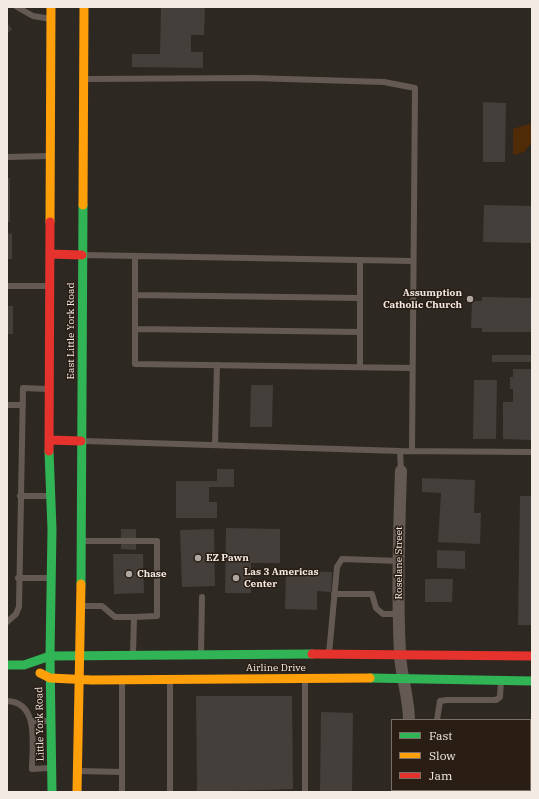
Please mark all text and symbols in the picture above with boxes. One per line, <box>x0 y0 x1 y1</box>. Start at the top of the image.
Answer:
street label: East Little York Road <box>65 283 77 379</box>
place label: Assumption Catholic Church <box>383 287 462 310</box>
marker: Assumption Catholic Church <box>465 294 475 304</box>
street label: Roselane Street <box>393 526 405 600</box>
place label: EZ Pawn <box>206 552 249 564</box>
marker: EZ Pawn <box>193 553 203 563</box>
place label: Las 3 Americas Center <box>244 566 318 590</box>
place label: Chase <box>137 568 167 580</box>
marker: Chase <box>124 569 134 579</box>
marker: Las 3 Americas Center <box>231 573 241 583</box>
street label: Airline Drive <box>246 662 306 674</box>
street label: Little York Road <box>33 687 47 761</box>
legend <box>391 719 531 791</box>
text: Fast <box>429 728 453 743</box>
text: Slow <box>429 748 456 763</box>
text: Jam <box>429 768 452 783</box>

